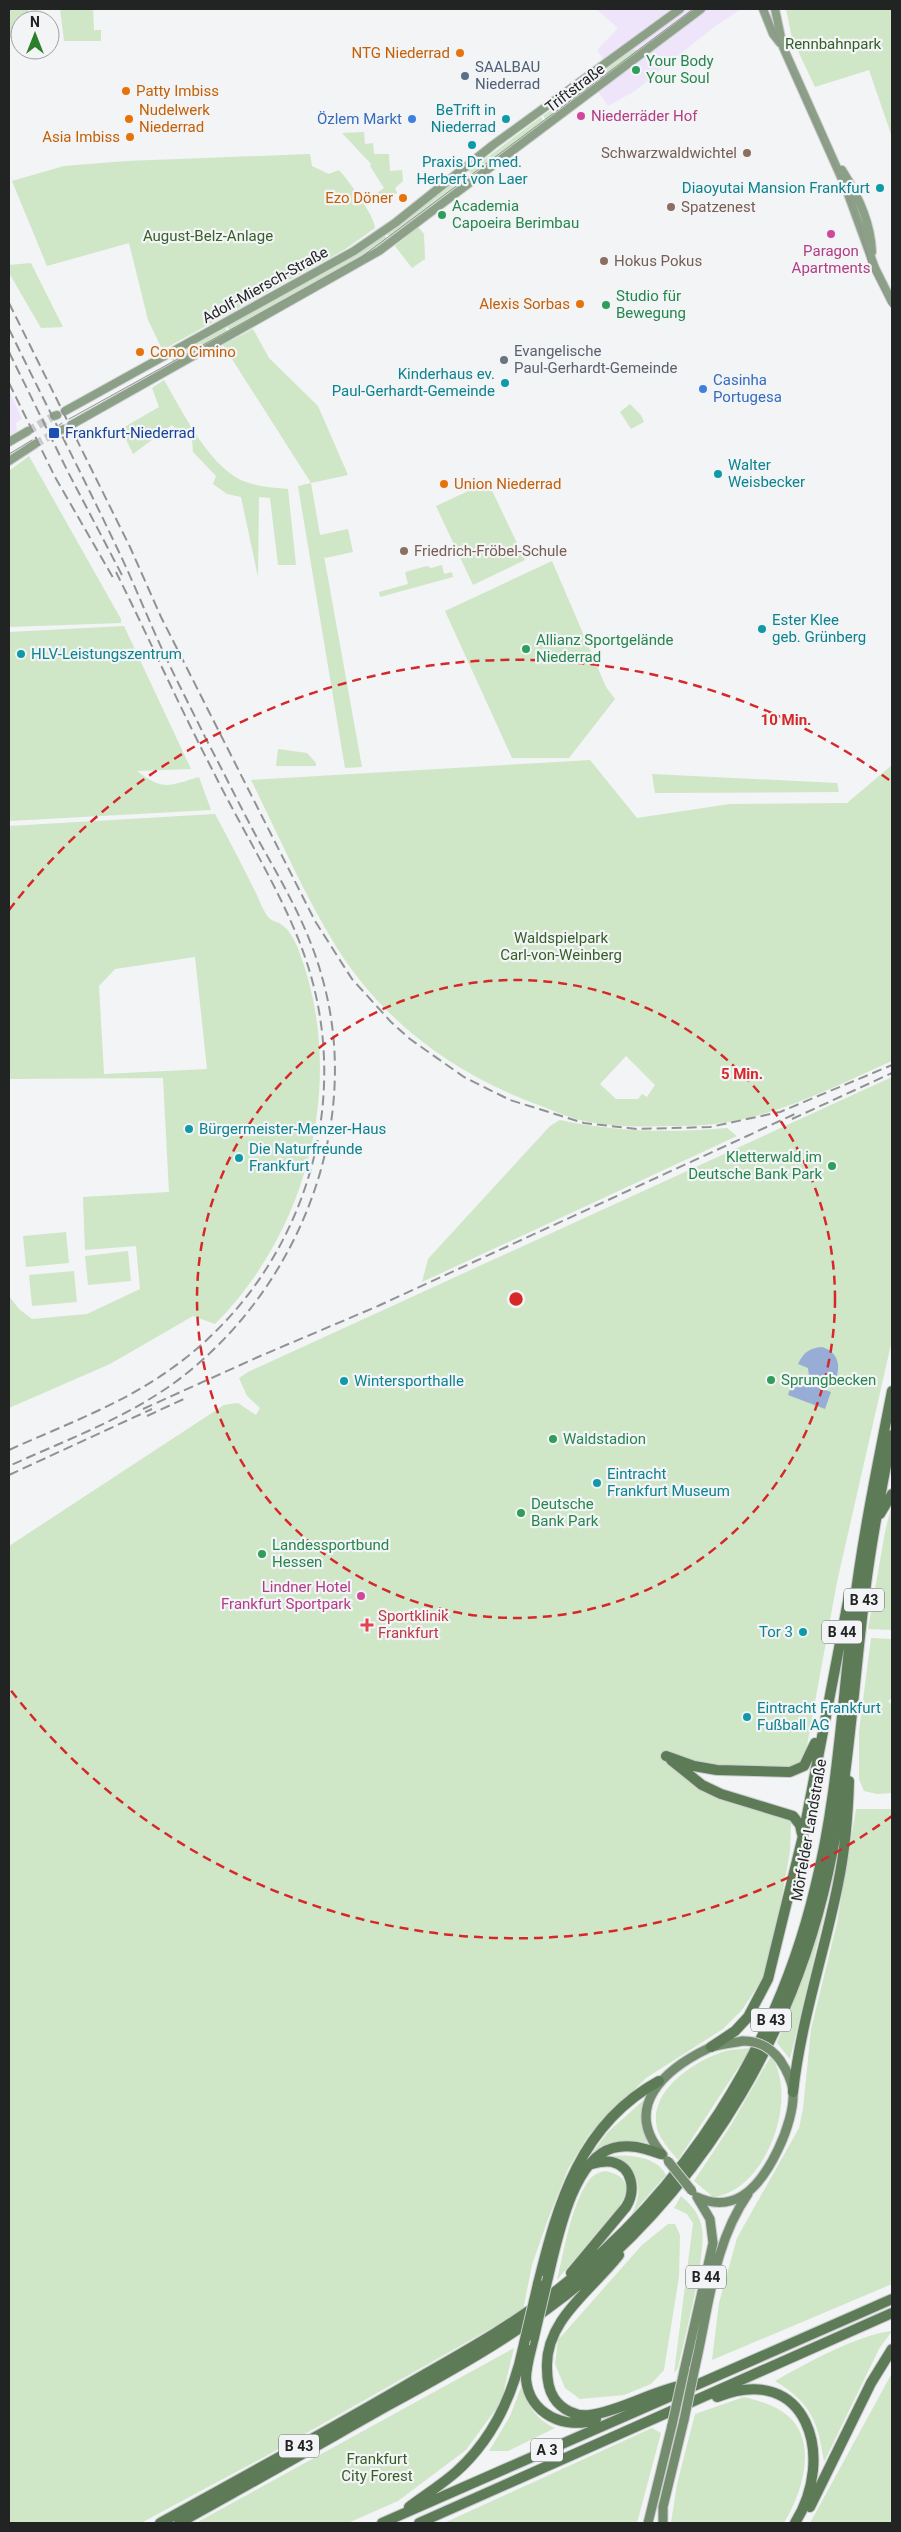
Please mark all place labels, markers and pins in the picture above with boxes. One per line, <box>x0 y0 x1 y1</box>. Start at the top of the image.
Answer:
place label: NTG Niederrad <box>352 44 450 62</box>
marker: NTG Niederrad <box>454 47 466 59</box>
place label: Your Body Your Soul <box>646 52 714 87</box>
place label: SAALBAU Niederrad <box>475 58 540 93</box>
marker: Your Body Your Soul <box>630 64 642 76</box>
marker: SAALBAU Niederrad <box>459 70 471 82</box>
place label: Patty Imbiss <box>136 82 219 100</box>
marker: Patty Imbiss <box>120 85 132 97</box>
place label: Nudelwerk Niederrad <box>139 101 210 136</box>
place label: BeTrift in Niederrad <box>431 101 496 136</box>
place label: Niederräder Hof <box>591 107 698 125</box>
place label: Özlem Markt <box>317 110 402 128</box>
marker: Niederräder Hof <box>575 110 587 122</box>
marker: Nudelwerk Niederrad <box>123 113 135 125</box>
marker: Özlem Markt <box>406 113 418 125</box>
marker: BeTrift in Niederrad <box>500 113 512 125</box>
place label: Asia Imbiss <box>42 128 120 146</box>
marker: Asia Imbiss <box>124 131 136 143</box>
marker: Praxis Dr. med. Herbert von Laer <box>466 139 478 151</box>
place label: Schwarzwaldwichtel <box>601 144 737 162</box>
marker: Schwarzwaldwichtel <box>741 147 753 159</box>
place label: Praxis Dr. med. Herbert von Laer <box>416 153 528 188</box>
place label: Diaoyutai Mansion Frankfurt <box>682 179 870 197</box>
marker: Diaoyutai Mansion Frankfurt <box>874 182 886 194</box>
place label: Ezo Döner <box>325 189 393 207</box>
marker: Ezo Döner <box>397 192 409 204</box>
place label: Academia Capoeira Berimbau <box>452 197 579 232</box>
place label: Spatzenest <box>681 198 756 216</box>
marker: Spatzenest <box>665 201 677 213</box>
marker: Academia Capoeira Berimbau <box>436 209 448 221</box>
marker: Paragon Apartments <box>825 228 837 240</box>
place label: Paragon Apartments <box>792 242 870 277</box>
place label: Hokus Pokus <box>614 252 702 270</box>
marker: Hokus Pokus <box>598 255 610 267</box>
place label: Studio für Bewegung <box>616 287 686 322</box>
place label: Alexis Sorbas <box>479 295 570 313</box>
marker: Alexis Sorbas <box>574 298 586 310</box>
marker: Studio für Bewegung <box>600 299 612 311</box>
place label: Evangelische Paul-Gerhardt-Gemeinde <box>514 342 677 377</box>
place label: Cono Cimino <box>150 343 236 361</box>
marker: Cono Cimino <box>134 346 146 358</box>
marker: Evangelische Paul-Gerhardt-Gemeinde <box>498 354 510 366</box>
place label: Kinderhaus ev. Paul-Gerhardt-Gemeinde <box>332 365 495 400</box>
place label: Casinha Portugesa <box>713 371 782 406</box>
marker: Kinderhaus ev. Paul-Gerhardt-Gemeinde <box>499 377 511 389</box>
marker: Casinha Portugesa <box>697 383 709 395</box>
place label: Frankfurt-Niederrad <box>65 424 195 442</box>
marker: Frankfurt-Niederrad <box>47 426 61 440</box>
place label: Walter Weisbecker <box>728 456 805 491</box>
marker: Walter Weisbecker <box>712 468 724 480</box>
place label: Union Niederrad <box>454 475 561 493</box>
marker: Union Niederrad <box>438 478 450 490</box>
place label: Friedrich-Fröbel-Schule <box>414 542 567 560</box>
marker: Friedrich-Fröbel-Schule <box>398 545 410 557</box>
place label: Ester Klee geb. Grünberg <box>772 611 866 646</box>
marker: Ester Klee geb. Grünberg <box>756 623 768 635</box>
place label: Allianz Sportgelände Niederrad <box>536 631 673 666</box>
marker: Allianz Sportgelände Niederrad <box>520 643 532 655</box>
place label: HLV-Leistungszentrum <box>31 645 182 663</box>
marker: HLV-Leistungszentrum <box>15 648 27 660</box>
place label: Bürgermeister-Menzer-Haus <box>199 1120 386 1138</box>
marker: Bürgermeister-Menzer-Haus <box>183 1123 195 1135</box>
place label: Die Naturfreunde Frankfurt <box>249 1140 363 1175</box>
place label: Kletterwald im Deutsche Bank Park <box>688 1148 822 1183</box>
marker: Die Naturfreunde Frankfurt <box>233 1152 245 1164</box>
marker: Kletterwald im Deutsche Bank Park <box>826 1160 838 1172</box>
centre of rings <box>507 1290 525 1308</box>
place label: Sprungbecken <box>781 1371 876 1389</box>
place label: Wintersporthalle <box>354 1372 464 1390</box>
marker: Sprungbecken <box>765 1374 777 1386</box>
marker: Wintersporthalle <box>338 1375 350 1387</box>
place label: Waldstadion <box>563 1430 646 1448</box>
marker: Waldstadion <box>547 1433 559 1445</box>
place label: Eintracht Frankfurt Museum <box>607 1465 730 1500</box>
marker: Eintracht Frankfurt Museum <box>591 1477 603 1489</box>
place label: Deutsche Bank Park <box>531 1495 599 1530</box>
marker: Deutsche Bank Park <box>515 1507 527 1519</box>
place label: Landessportbund Hessen <box>272 1536 389 1571</box>
marker: Landessportbund Hessen <box>256 1548 268 1560</box>
place label: Lindner Hotel Frankfurt Sportpark <box>221 1578 351 1613</box>
marker: Lindner Hotel Frankfurt Sportpark <box>355 1590 367 1602</box>
place label: Sportklinik Frankfurt <box>378 1607 449 1642</box>
marker: Sportklinik Frankfurt <box>360 1618 374 1632</box>
place label: Tor 3 <box>759 1623 793 1641</box>
marker: Tor 3 <box>797 1626 809 1638</box>
place label: Eintracht Frankfurt Fußball AG <box>757 1699 881 1734</box>
marker: Eintracht Frankfurt Fußball AG <box>741 1711 753 1723</box>

